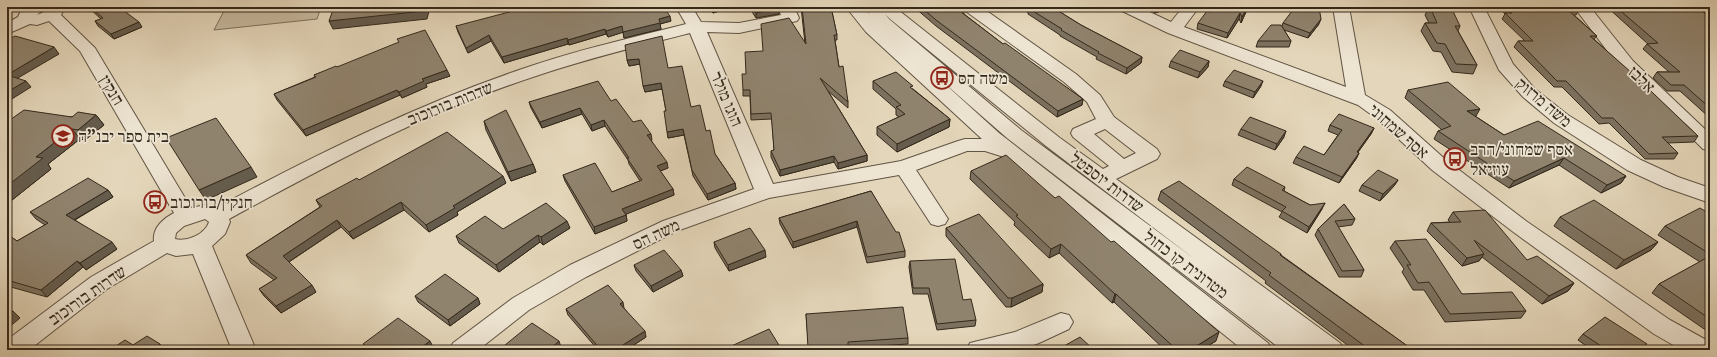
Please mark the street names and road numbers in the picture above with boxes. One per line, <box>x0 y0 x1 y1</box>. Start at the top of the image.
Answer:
street label: אלבז <box>1623 61 1660 98</box>
street label: הוגו מולר <box>705 69 747 130</box>
street label: חנקין <box>94 71 129 110</box>
street label: משה מרזוק <box>1511 73 1576 133</box>
street label: שדרות בורוכוב <box>404 77 496 131</box>
street label: אסף שמחוני <box>1364 99 1433 164</box>
street label: שדרות יוספטל <box>1065 148 1148 218</box>
street label: משה הס <box>629 214 684 255</box>
street label: מטרונית קו כחול <box>1138 226 1233 304</box>
street label: שדרות בורוכוב <box>44 261 131 331</box>

